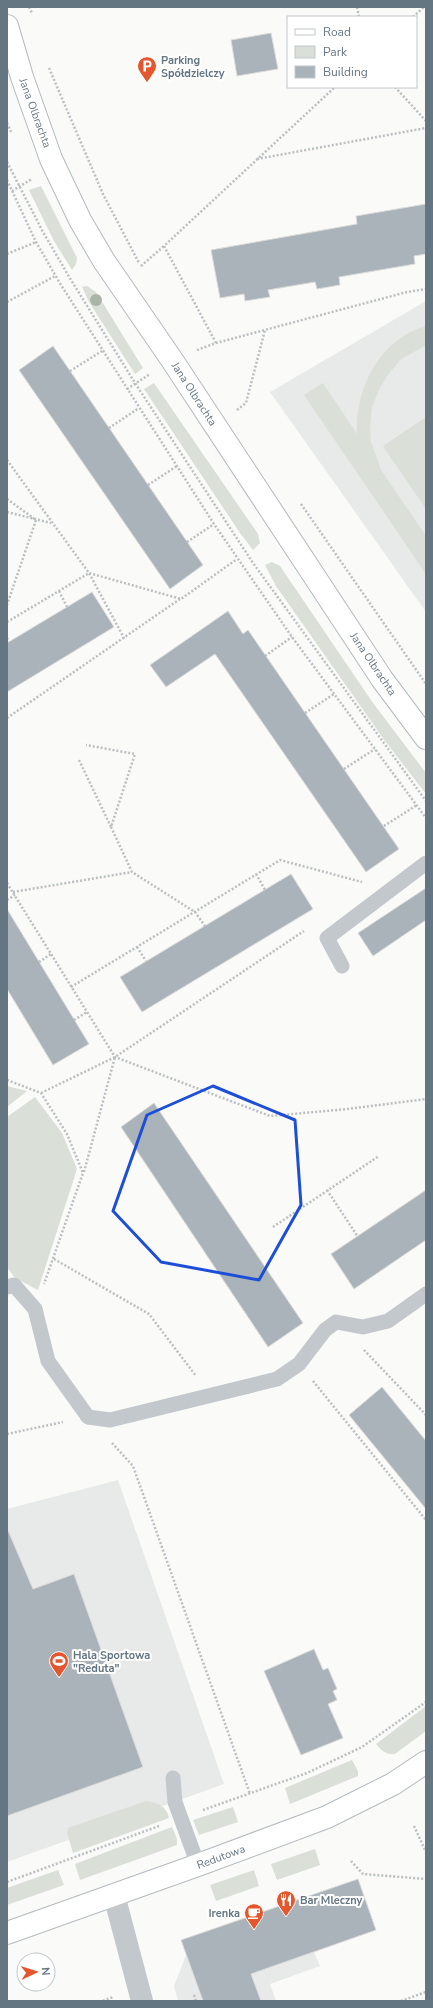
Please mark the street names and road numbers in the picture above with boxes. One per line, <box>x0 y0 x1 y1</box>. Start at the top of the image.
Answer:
street label: Jana Olbrachta <box>15 75 55 150</box>
street label: Jana Olbrachta <box>167 358 220 429</box>
street label: Jana Olbrachta <box>346 629 400 699</box>
street label: Redutowa <box>195 1841 247 1873</box>

